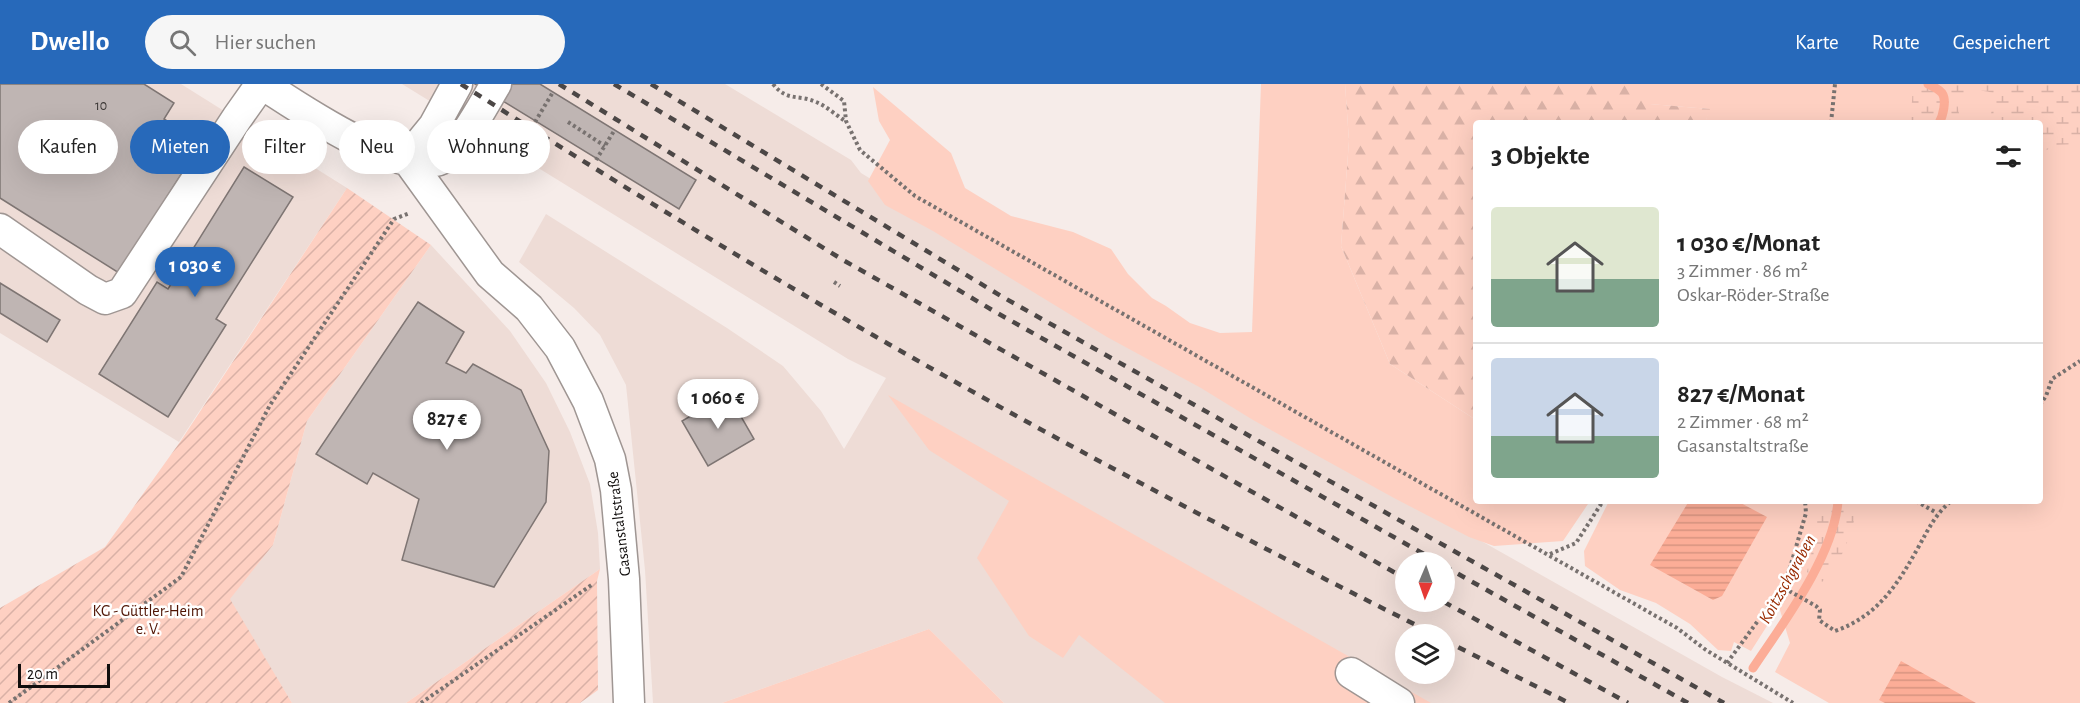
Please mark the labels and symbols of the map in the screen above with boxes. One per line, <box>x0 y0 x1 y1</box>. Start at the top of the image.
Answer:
house number: 10 <box>95 99 107 113</box>
pin: 1 030 € <box>140 247 250 298</box>
pin: 1 060 € <box>663 379 773 430</box>
pin: 827 € <box>405 400 489 451</box>
street label: Gasanstaltstraße <box>605 471 633 577</box>
water label: Koitzschgraben <box>1756 532 1820 627</box>
north arrow <box>1395 552 1455 612</box>
park label: KG - Güttler-Heim e. V. <box>93 603 203 637</box>
scale bar <box>18 661 110 688</box>

